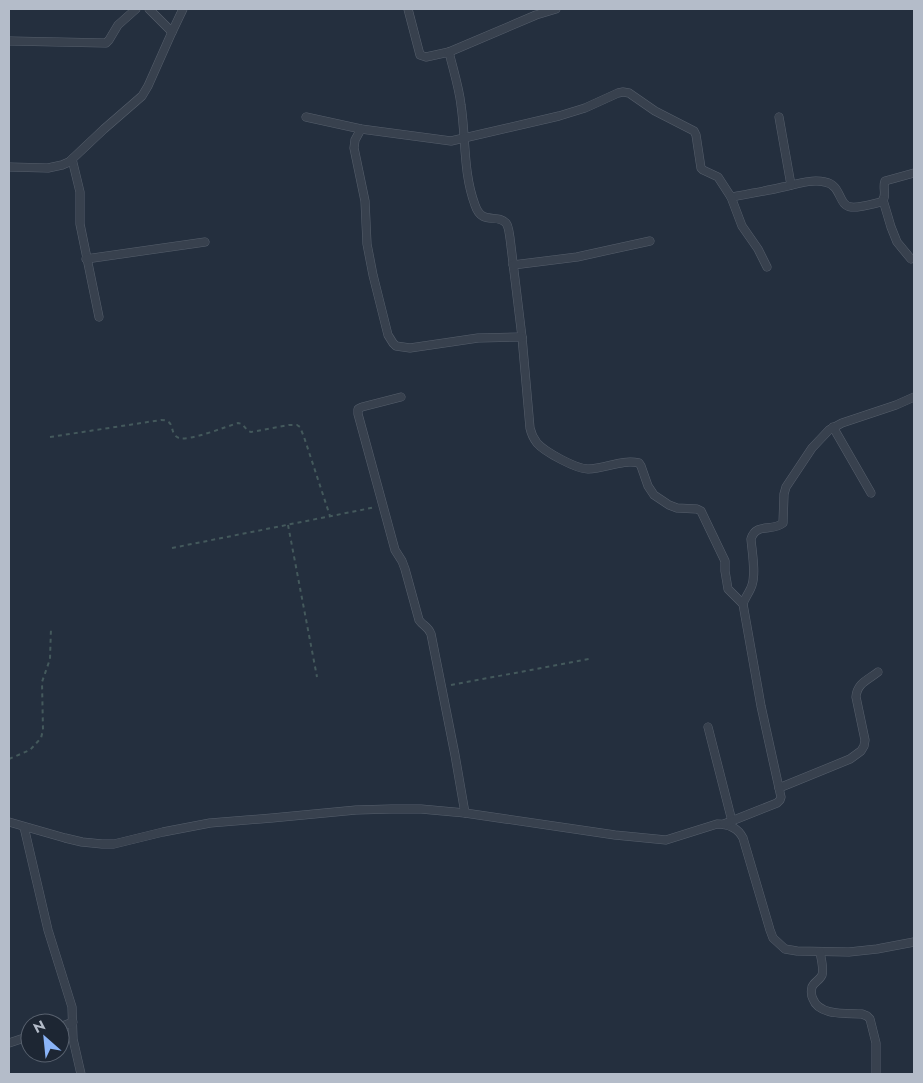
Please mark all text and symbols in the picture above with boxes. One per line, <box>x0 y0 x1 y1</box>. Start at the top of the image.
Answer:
north arrow <box>20 1013 70 1063</box>
text: N <box>30 1015 49 1038</box>

